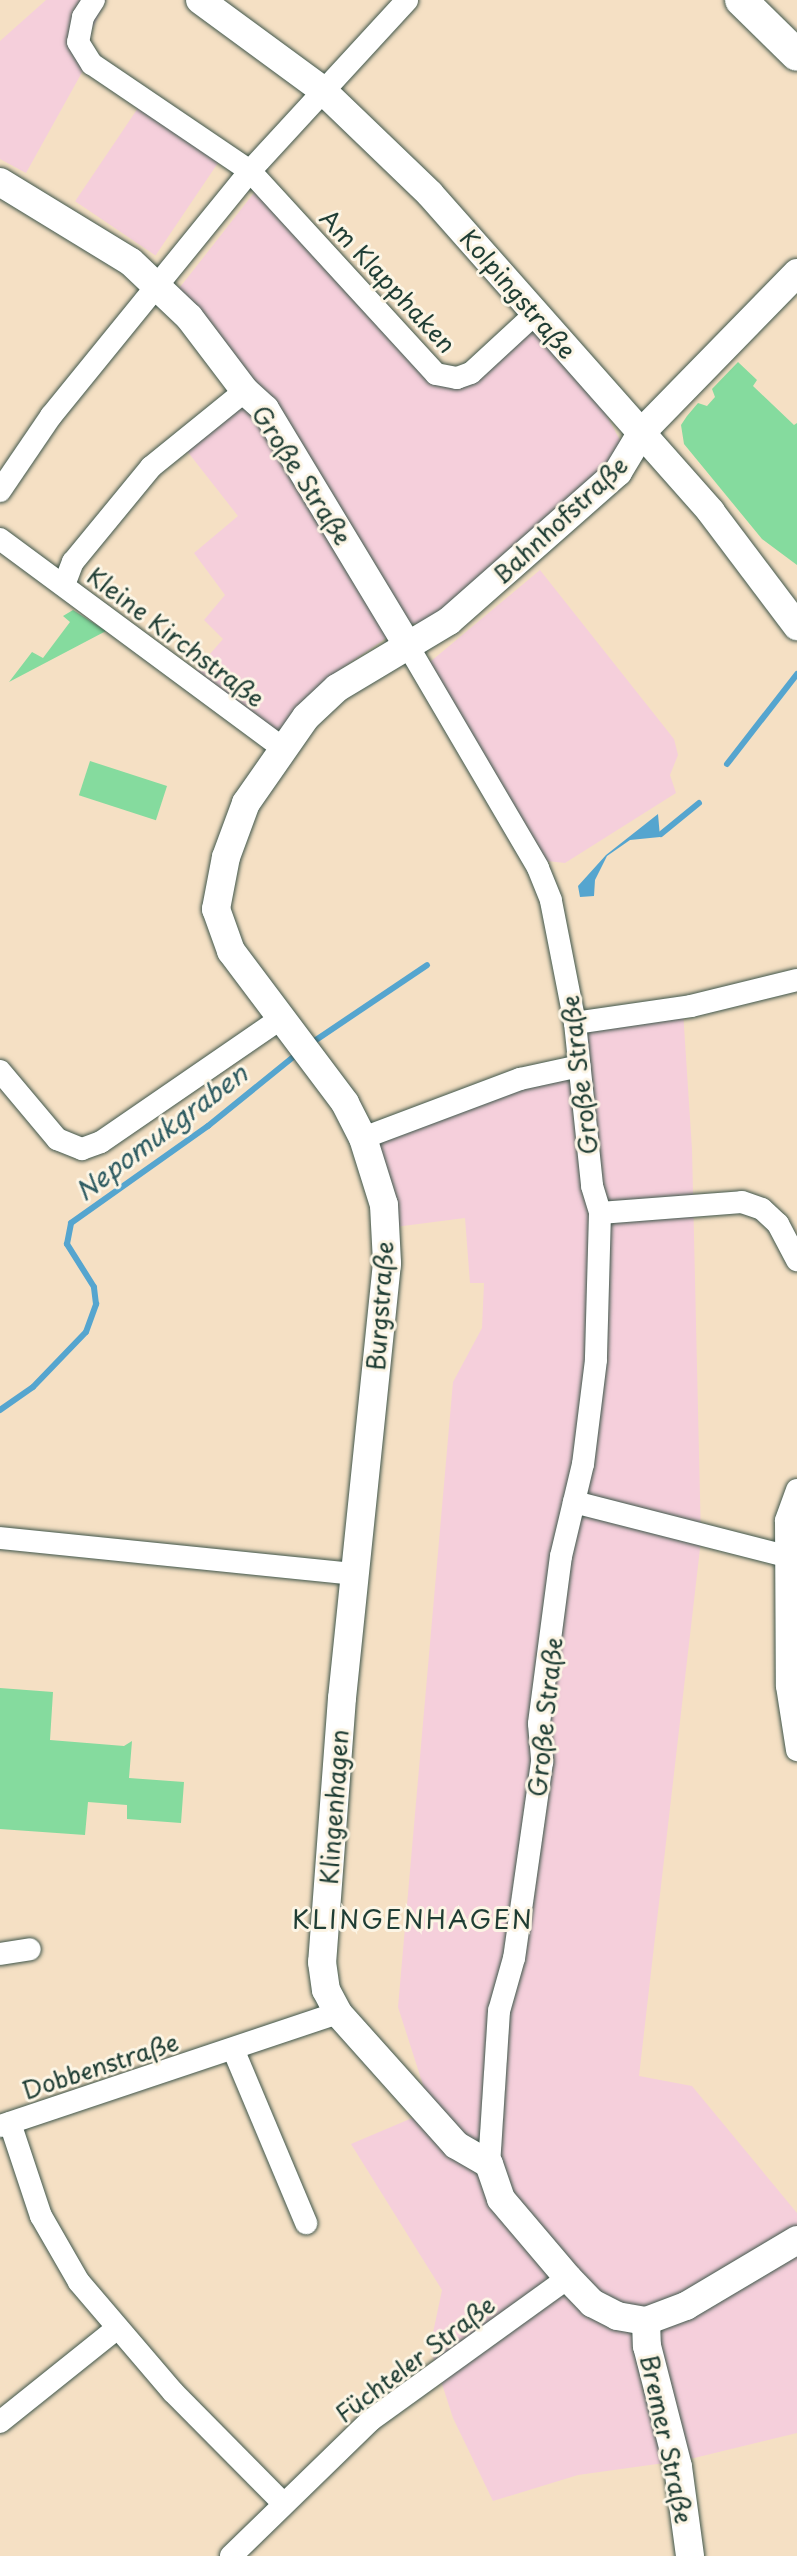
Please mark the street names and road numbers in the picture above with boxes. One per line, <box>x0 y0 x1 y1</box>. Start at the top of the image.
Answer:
street label: Am Klapphaken <box>314 203 462 359</box>
street label: Kolpingstraße <box>454 224 582 364</box>
street label: Große Straße <box>246 400 358 550</box>
street label: Bahnhofstraße <box>487 450 633 590</box>
street label: Kleine Kirchstraße <box>82 561 270 713</box>
street label: Große Straße <box>555 994 603 1156</box>
street label: Burgstraße <box>361 1240 399 1372</box>
street label: Große Straße <box>522 1636 568 1798</box>
street label: Klingenhagen <box>314 1728 354 1886</box>
street label: Dobbenstraße <box>18 2027 182 2105</box>
street label: Füchteler Straße <box>329 2289 501 2429</box>
street label: Bremer Straße <box>635 2351 699 2527</box>

